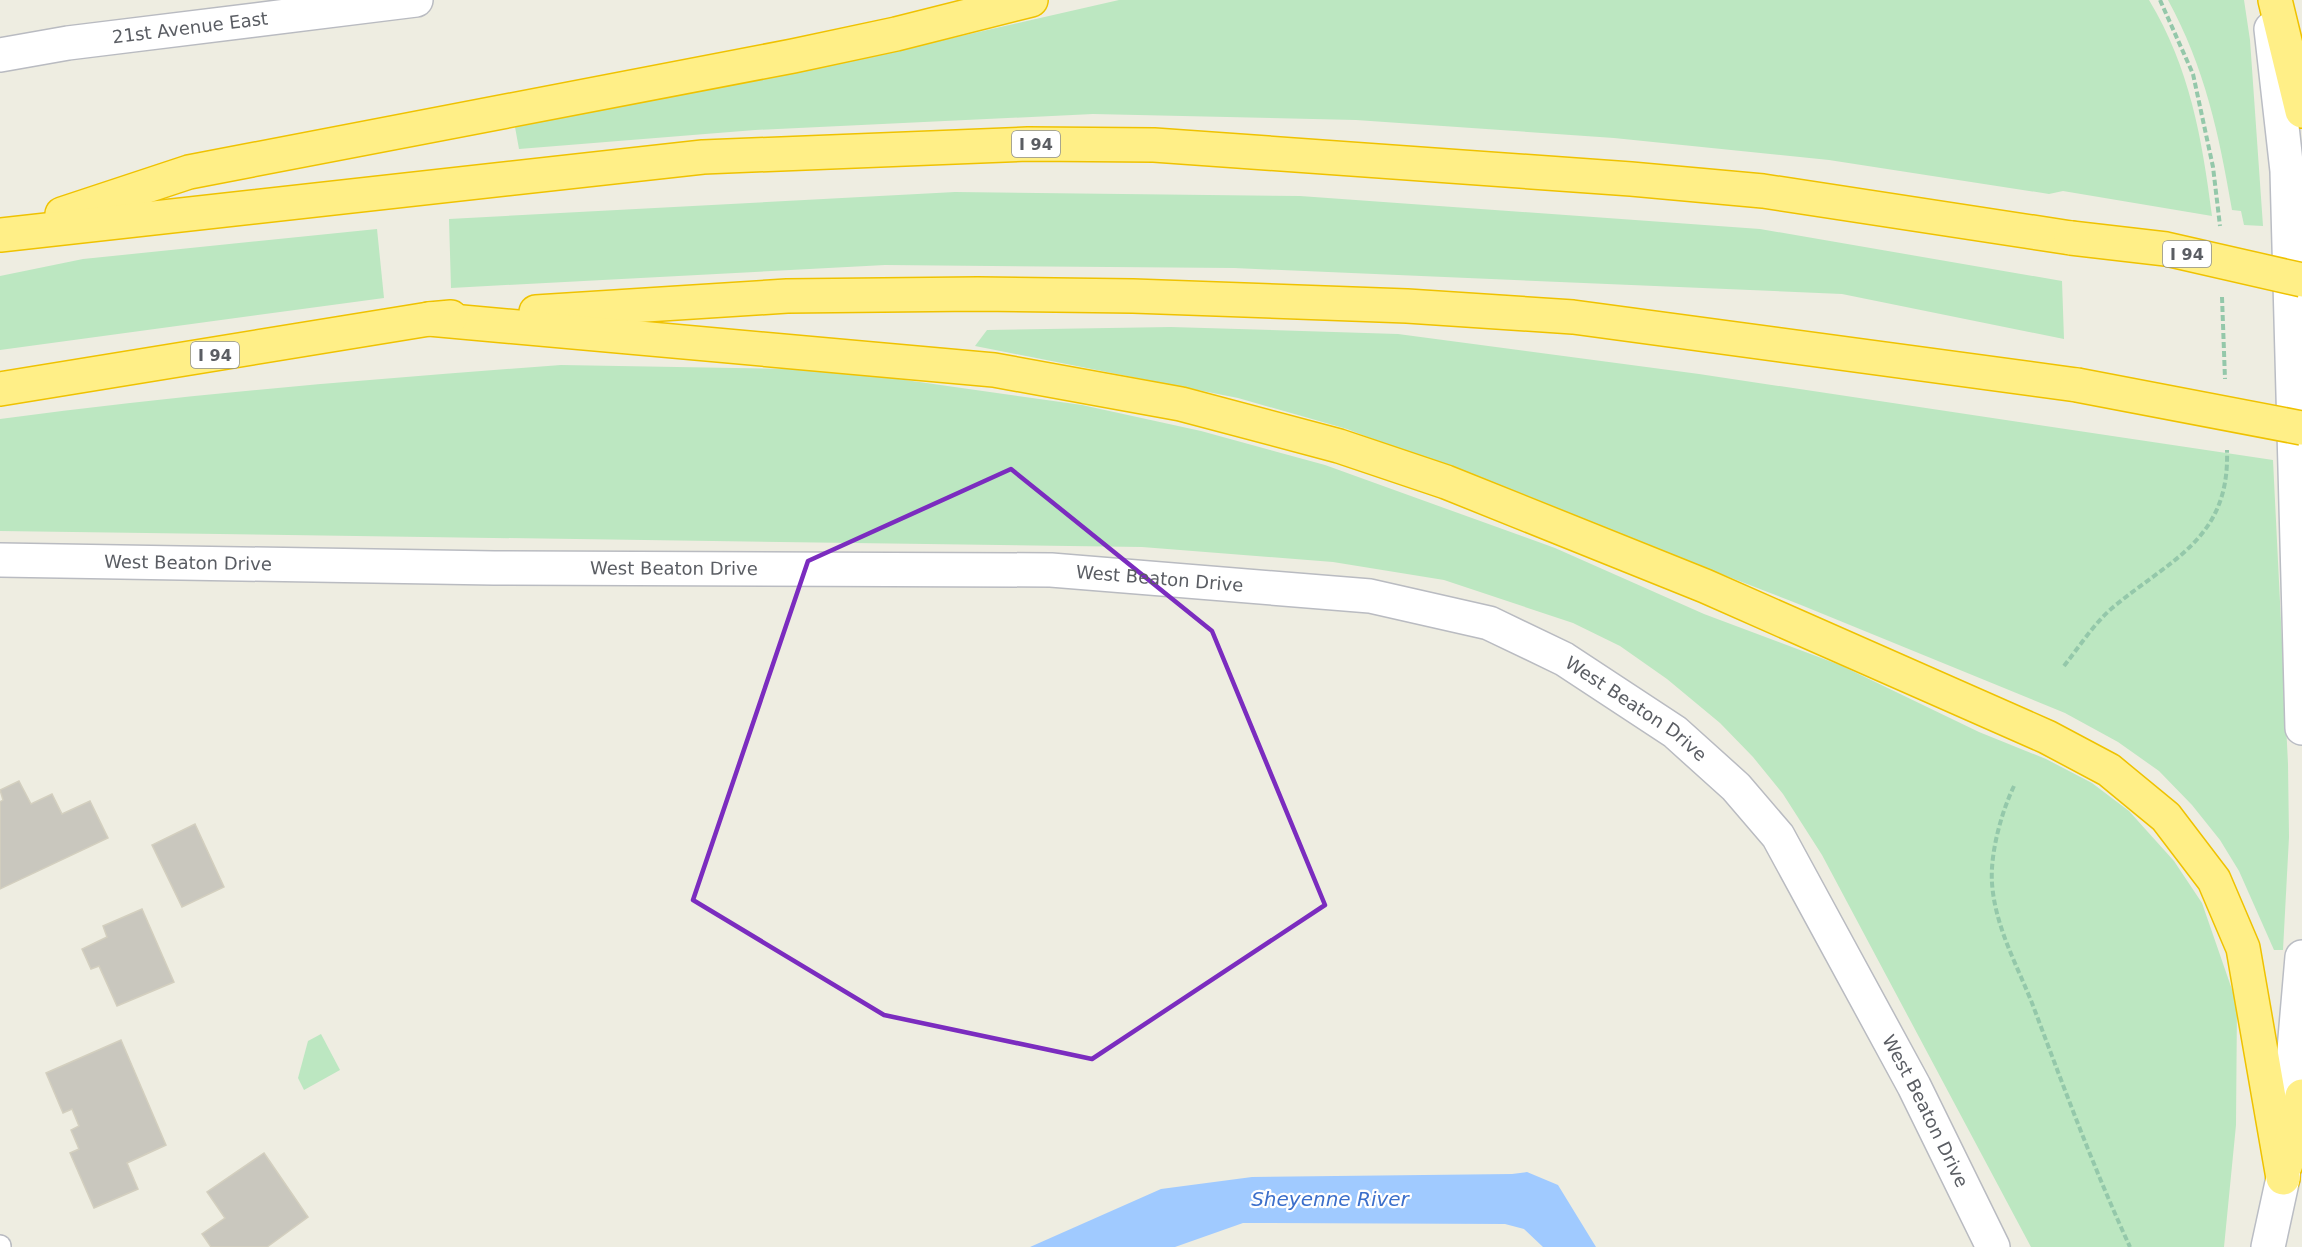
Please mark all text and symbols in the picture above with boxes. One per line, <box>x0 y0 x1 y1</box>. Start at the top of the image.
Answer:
street label: 21st Avenue East <box>111 7 269 47</box>
road number: I 94 <box>1012 131 1060 157</box>
road number: I 94 <box>2163 241 2211 267</box>
road number: I 94 <box>191 342 239 368</box>
street label: West Beaton Drive <box>104 551 272 574</box>
street label: West Beaton Drive <box>590 557 758 579</box>
street label: West Beaton Drive <box>1075 561 1244 596</box>
street label: West Beaton Drive <box>1562 652 1711 765</box>
street label: West Beaton Drive <box>1878 1031 1973 1190</box>
water label: Sheyenne River <box>1251 1187 1411 1211</box>

